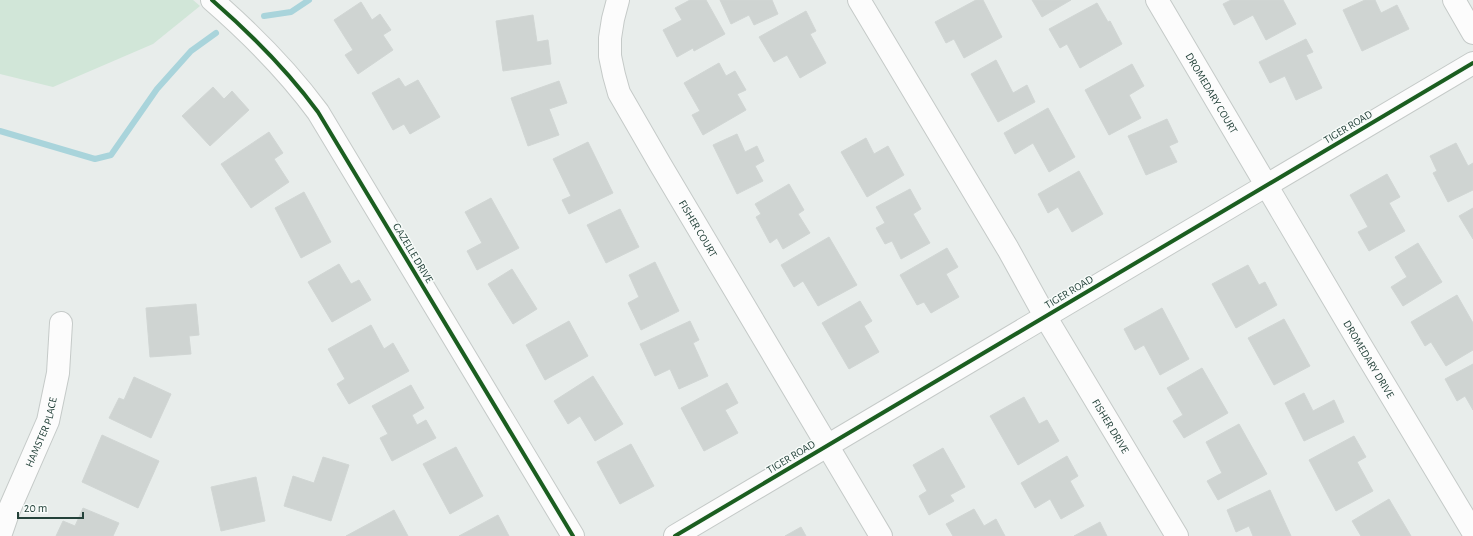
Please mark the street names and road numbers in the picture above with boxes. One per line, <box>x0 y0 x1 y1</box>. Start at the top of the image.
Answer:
street label: DROMEDARY COURT <box>1184 51 1240 136</box>
street label: TIGER ROAD <box>1322 108 1374 146</box>
street label: FISHER COURT <box>677 198 720 260</box>
street label: GAZELLE DRIVE <box>391 221 436 285</box>
street label: TIGER ROAD <box>1043 273 1095 311</box>
street label: DROMEDARY DRIVE <box>1342 318 1397 400</box>
street label: HAMSTER PLACE <box>23 395 58 469</box>
street label: FISHER DRIVE <box>1091 397 1132 456</box>
street label: TIGER ROAD <box>765 438 817 476</box>

